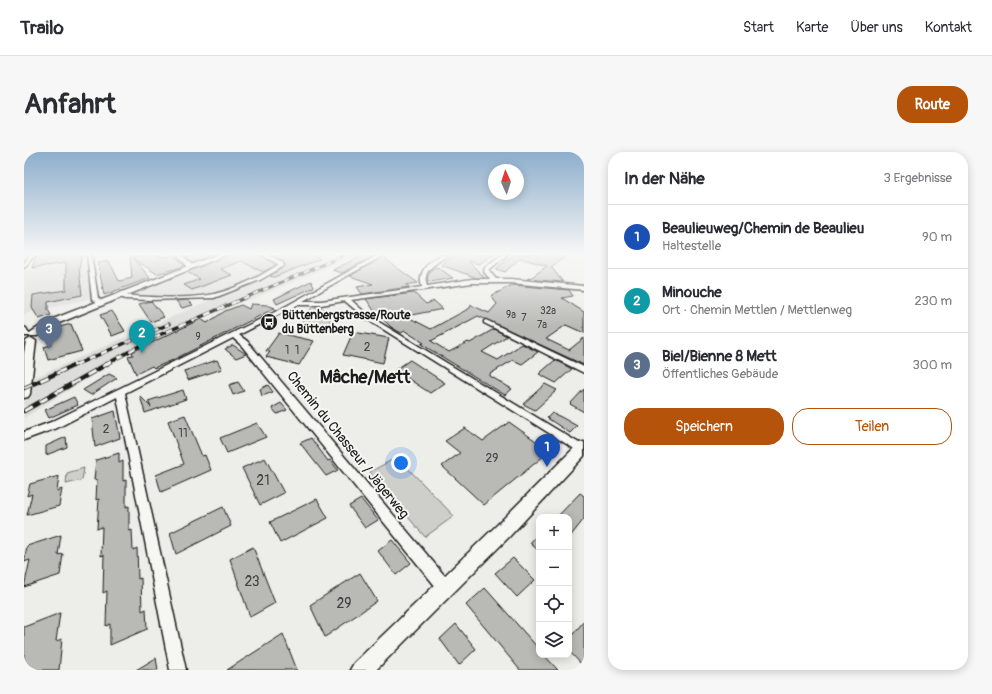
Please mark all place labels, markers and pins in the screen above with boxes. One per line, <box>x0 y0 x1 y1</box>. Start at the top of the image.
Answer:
place label: Büttenbergstrasse/Route du Büttenberg <box>282 308 412 337</box>
bus stop icon: Büttenbergstrasse/Route du Büttenberg <box>259 312 279 332</box>
pin: 3 <box>36 316 62 349</box>
pin: 2 <box>129 320 155 353</box>
pin: 1 <box>534 434 560 467</box>

